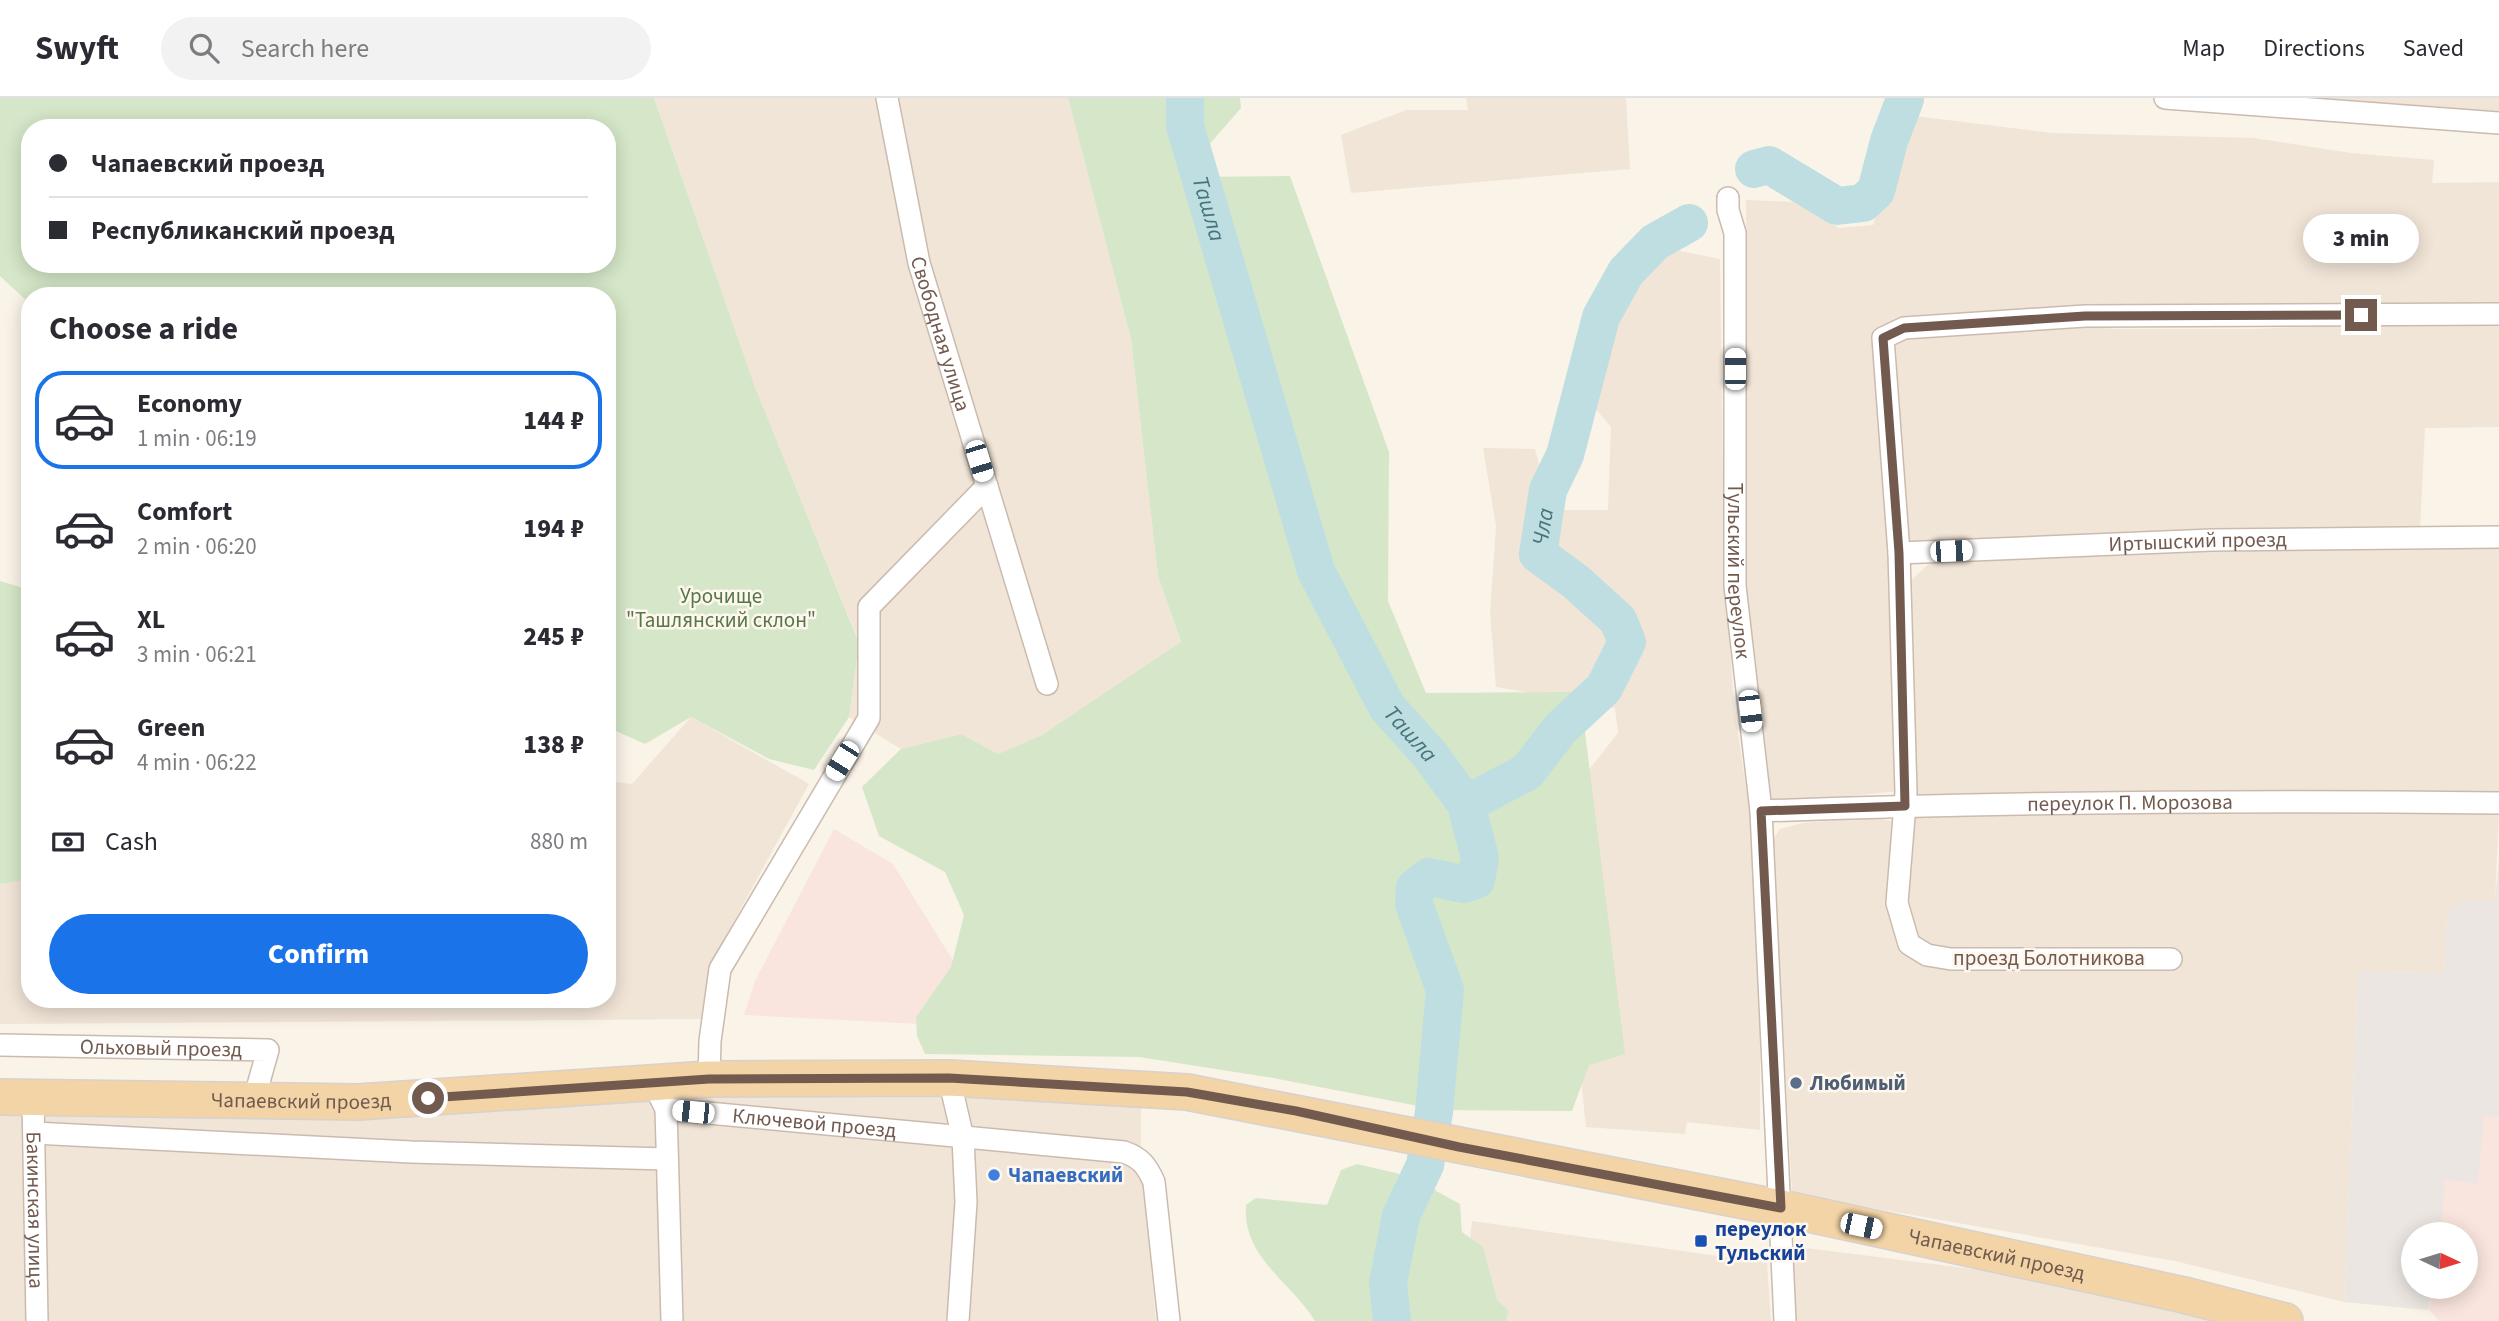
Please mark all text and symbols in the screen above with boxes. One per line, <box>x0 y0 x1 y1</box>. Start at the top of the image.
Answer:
search box <box>161 17 651 80</box>
text: Swyft <box>35 25 119 72</box>
icon: search <box>185 29 223 67</box>
text: Search here <box>241 30 369 67</box>
text: Map <box>2182 31 2225 66</box>
text: Directions <box>2263 31 2365 66</box>
text: Saved <box>2403 31 2464 66</box>
text: Чапаевский проезд <box>91 145 324 182</box>
water label: Ташла <box>1184 172 1235 245</box>
text: Республиканский проезд <box>91 212 394 249</box>
callout: 3 min <box>2303 214 2419 262</box>
text: 3 min <box>2333 222 2389 255</box>
street label: Свободная улица <box>903 254 978 415</box>
route end <box>2345 299 2377 331</box>
text: Choose a ride <box>49 306 238 352</box>
car <box>1725 348 1746 390</box>
text: Economy <box>137 385 242 422</box>
icon: car <box>53 389 116 452</box>
text: 144 ₽ <box>523 402 584 439</box>
text: 1 min · 06:19 <box>137 422 257 455</box>
car <box>963 438 996 484</box>
street label: Тульский переулок <box>1720 483 1758 661</box>
text: Comfort <box>137 493 232 530</box>
icon: car <box>53 497 116 560</box>
water label: Чла <box>1523 505 1561 548</box>
text: 194 ₽ <box>523 510 584 547</box>
street label: Иртышский проезд <box>2108 524 2287 559</box>
text: 2 min · 06:20 <box>137 530 257 563</box>
car <box>1930 540 1973 562</box>
park label: Урочище "Ташлянский склон" <box>626 581 816 635</box>
text: XL <box>137 601 165 638</box>
icon: car <box>53 605 116 668</box>
text: 245 ₽ <box>523 618 584 655</box>
text: 3 min · 06:21 <box>137 638 257 671</box>
car <box>1738 689 1763 733</box>
water label: Ташла <box>1376 698 1445 769</box>
text: Green <box>137 709 205 746</box>
icon: car <box>53 713 116 776</box>
text: 138 ₽ <box>523 726 584 763</box>
car <box>822 738 863 784</box>
text: 4 min · 06:22 <box>137 746 257 779</box>
street label: переулок П. Морозова <box>2027 787 2233 819</box>
icon: cash <box>49 823 87 861</box>
text: Cash <box>105 823 158 860</box>
text: 880 m <box>530 825 588 858</box>
button: Confirm <box>49 914 588 994</box>
street label: проезд Болотникова <box>1953 943 2145 973</box>
street label: Ольховый проезд <box>80 1031 242 1065</box>
place label: Любимый <box>1809 1068 1906 1098</box>
marker: Любимый <box>1788 1075 1804 1091</box>
route start <box>412 1082 444 1114</box>
street label: Чапаевский проезд <box>211 1085 392 1117</box>
car <box>672 1099 715 1125</box>
street label: Ключевой проезд <box>731 1100 898 1146</box>
street label: Бакинская улица <box>19 1131 51 1289</box>
place label: Чапаевский <box>1008 1160 1123 1190</box>
marker: Чапаевский <box>986 1167 1002 1183</box>
car <box>1839 1211 1884 1241</box>
place label: переулок Тульский <box>1715 1214 1807 1268</box>
street label: Чапаевский проезд <box>1905 1221 2088 1288</box>
north arrow <box>2401 1222 2478 1298</box>
map controls <box>2401 1222 2478 1299</box>
marker: переулок Тульский <box>1693 1233 1709 1249</box>

